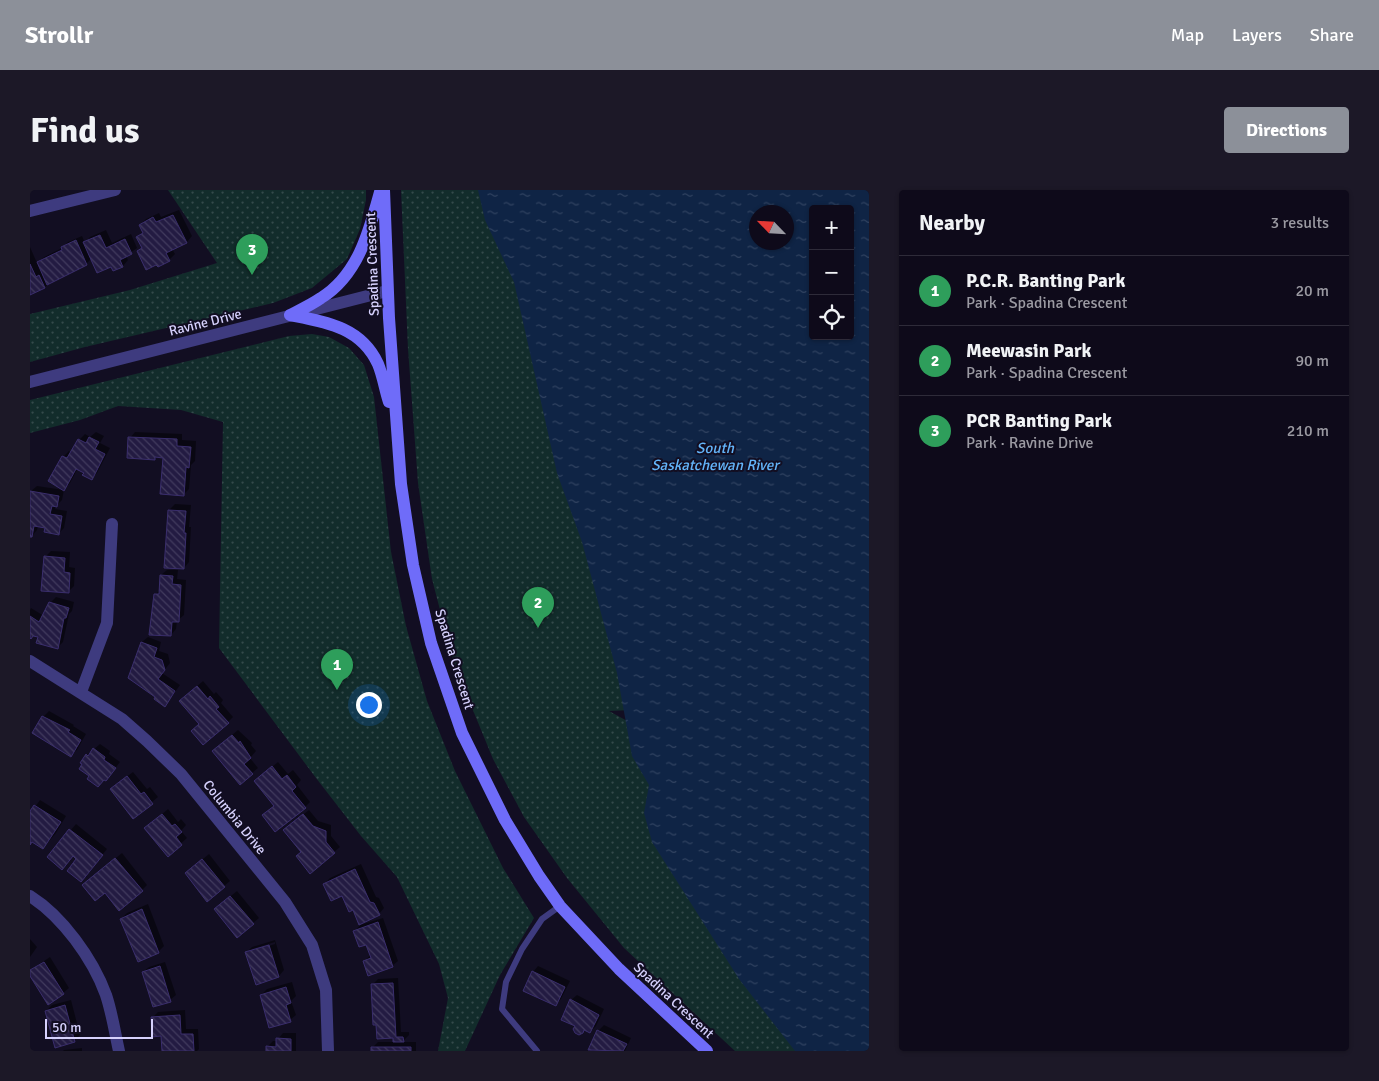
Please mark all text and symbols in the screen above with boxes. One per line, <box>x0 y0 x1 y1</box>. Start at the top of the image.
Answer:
text: Strollr <box>25 20 93 50</box>
text: Map <box>1171 24 1204 46</box>
text: Layers <box>1232 24 1282 46</box>
text: Share <box>1310 24 1354 46</box>
button: Directions <box>1224 107 1349 153</box>
text: Find us <box>30 109 140 152</box>
north arrow <box>749 205 794 250</box>
map controls <box>809 205 854 340</box>
button: + <box>809 205 854 250</box>
text: Nearby <box>919 210 985 236</box>
street label: Spadina Crescent <box>362 212 383 316</box>
text: 3 results <box>1270 213 1329 233</box>
pin: 3 <box>236 234 268 275</box>
button: − <box>809 250 854 295</box>
text: P.C.R. Banting Park <box>966 269 1125 293</box>
text: 1 <box>931 281 939 301</box>
text: 20 m <box>1295 281 1329 301</box>
text: Park · Spadina Crescent <box>966 293 1127 313</box>
button: locate <box>809 295 854 340</box>
street label: Ravine Drive <box>167 305 243 340</box>
text: Meewasin Park <box>966 339 1091 363</box>
text: 2 <box>931 351 939 371</box>
text: 90 m <box>1295 351 1329 371</box>
text: Park · Spadina Crescent <box>966 363 1127 383</box>
text: PCR Banting Park <box>966 409 1112 433</box>
text: 3 <box>931 421 939 441</box>
text: 210 m <box>1287 421 1329 441</box>
text: Park · Ravine Drive <box>966 433 1093 453</box>
water label: South Saskatchewan River <box>651 439 781 474</box>
pin: 2 <box>522 587 554 628</box>
street label: Spadina Crescent <box>431 607 478 711</box>
pin: 1 <box>321 649 353 690</box>
your location <box>356 692 382 718</box>
street label: Columbia Drive <box>199 777 270 858</box>
street label: Spadina Crescent <box>630 959 717 1042</box>
scale bar <box>45 1016 152 1039</box>
text: 50 m <box>52 1019 81 1036</box>

